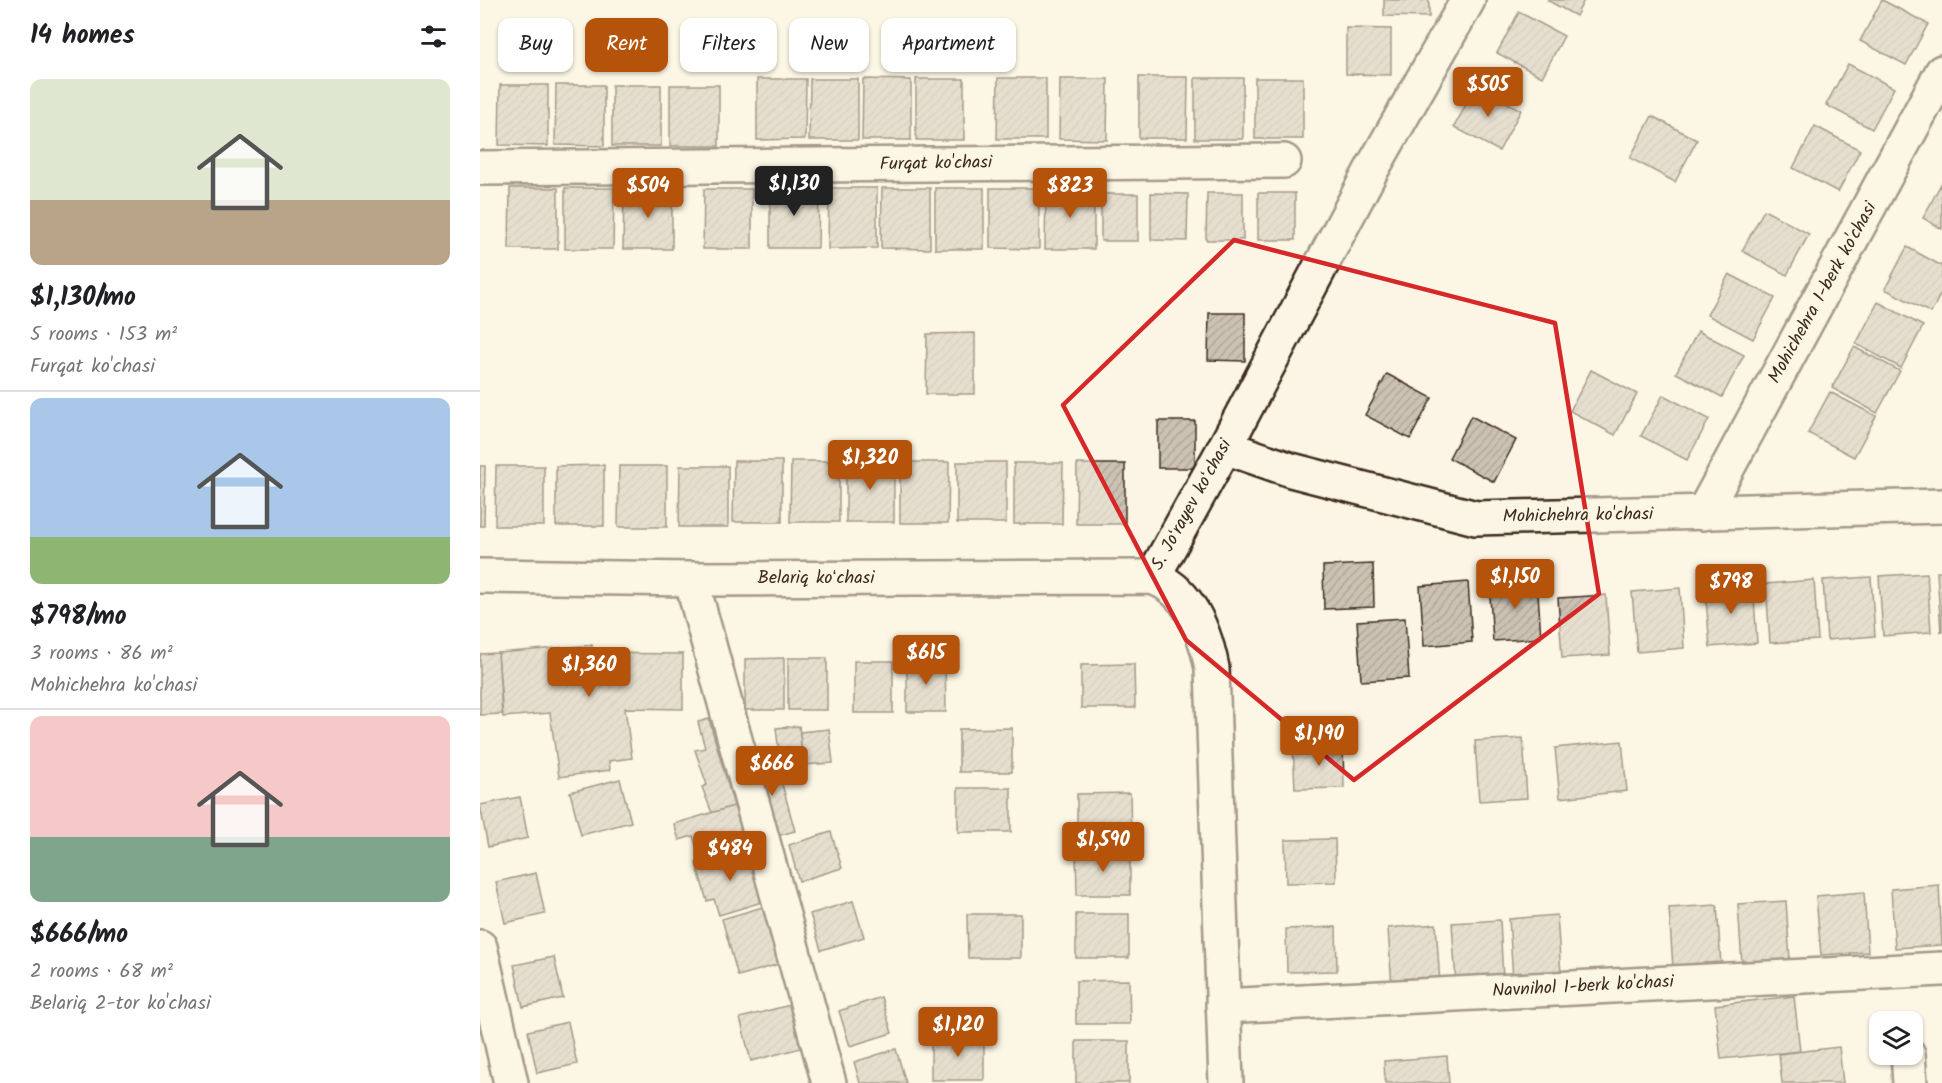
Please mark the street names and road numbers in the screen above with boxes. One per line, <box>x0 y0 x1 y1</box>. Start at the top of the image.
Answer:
street label: Furqat ko'chasi <box>880 149 993 179</box>
street label: Mohichehra 1-berk ko'chasi <box>1761 196 1885 389</box>
street label: S. Joʻrayev koʻchasi <box>1144 433 1240 576</box>
street label: Mohichehra ko'chasi <box>1502 500 1654 532</box>
street label: Belariq koʻchasi <box>757 564 875 593</box>
street label: Navnihol 1-berk ko'chasi <box>1491 968 1675 1006</box>

